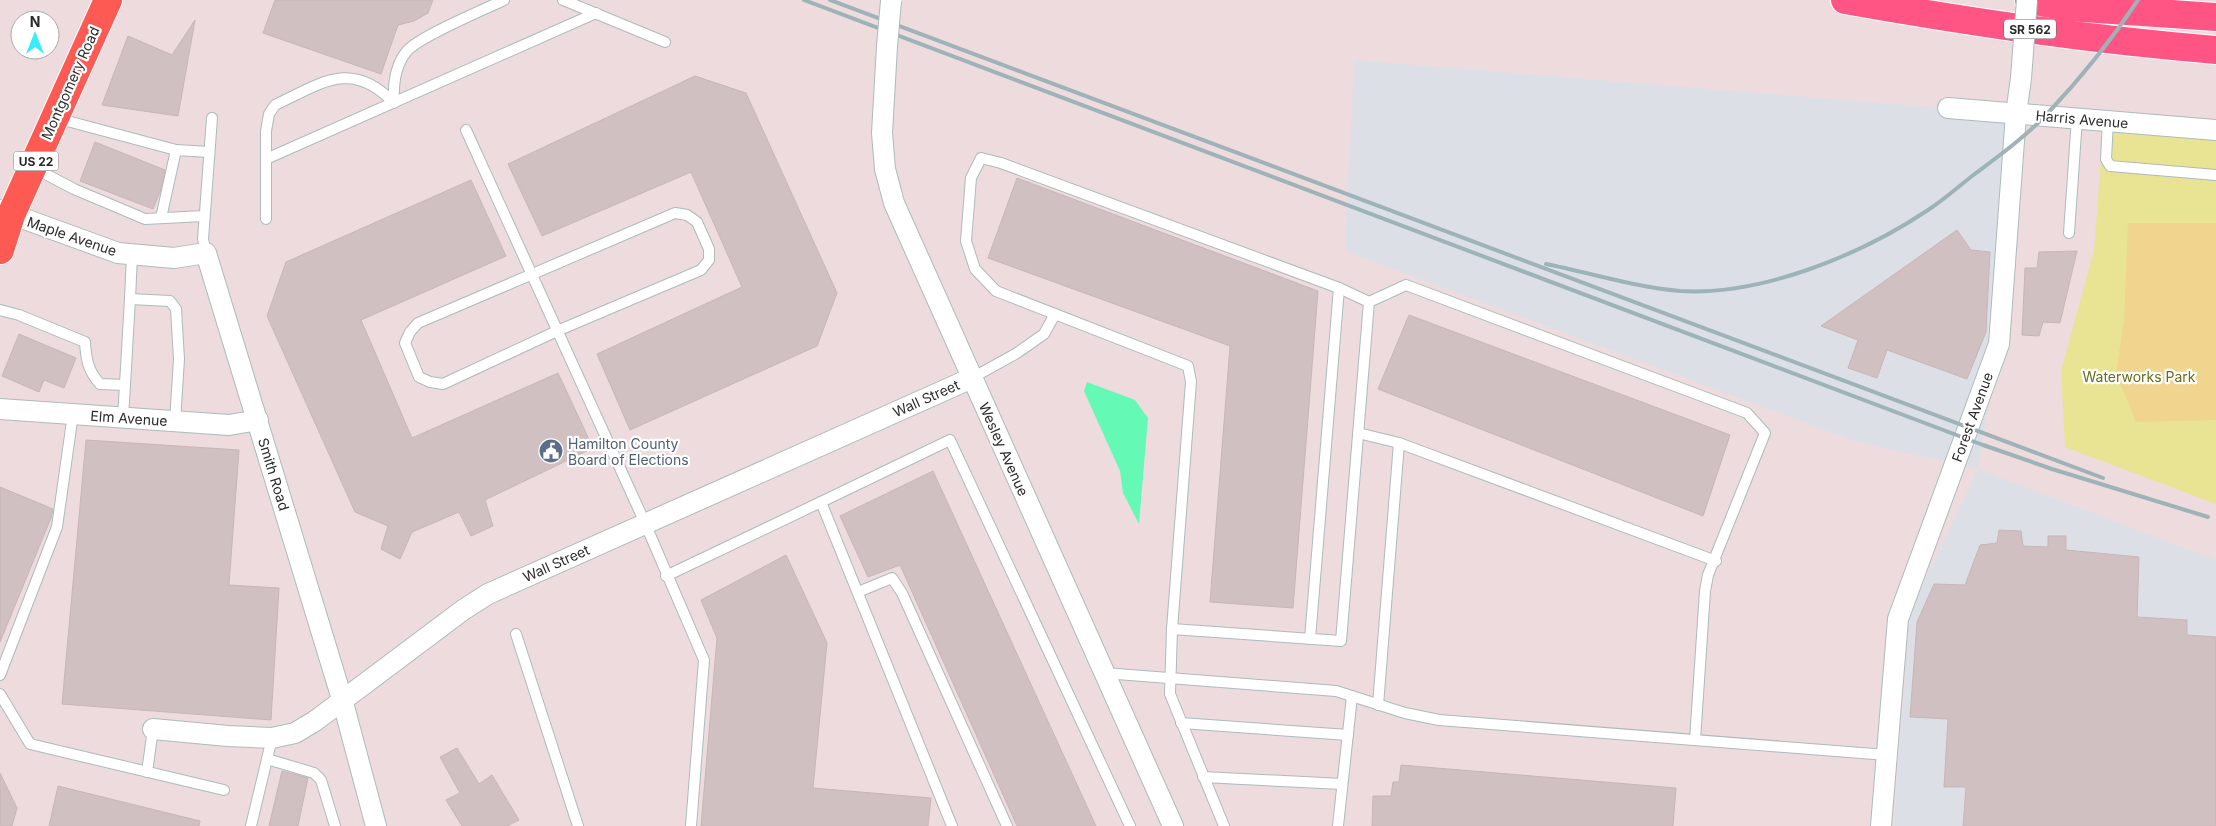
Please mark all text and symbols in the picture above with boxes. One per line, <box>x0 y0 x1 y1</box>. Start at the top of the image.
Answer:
north arrow <box>10 10 60 60</box>
text: N <box>30 13 40 30</box>
road number: SR 562 <box>2004 20 2056 38</box>
street label: Montgomery Road <box>37 24 103 142</box>
street label: Harris Avenue <box>2035 106 2129 132</box>
road number: US 22 <box>14 152 58 170</box>
street label: Maple Avenue <box>25 213 119 259</box>
park label: Waterworks Park <box>2082 368 2196 385</box>
street label: Forest Avenue <box>1948 370 1996 464</box>
street label: Wall Street <box>890 376 962 420</box>
street label: Wesley Avenue <box>976 399 1032 499</box>
street label: Elm Avenue <box>90 407 168 429</box>
place label: Hamilton County Board of Elections <box>568 435 689 468</box>
street label: Smith Road <box>255 436 293 512</box>
public building icon: Hamilton County Board of Elections <box>538 438 564 464</box>
street label: Wall Street <box>520 541 592 585</box>

